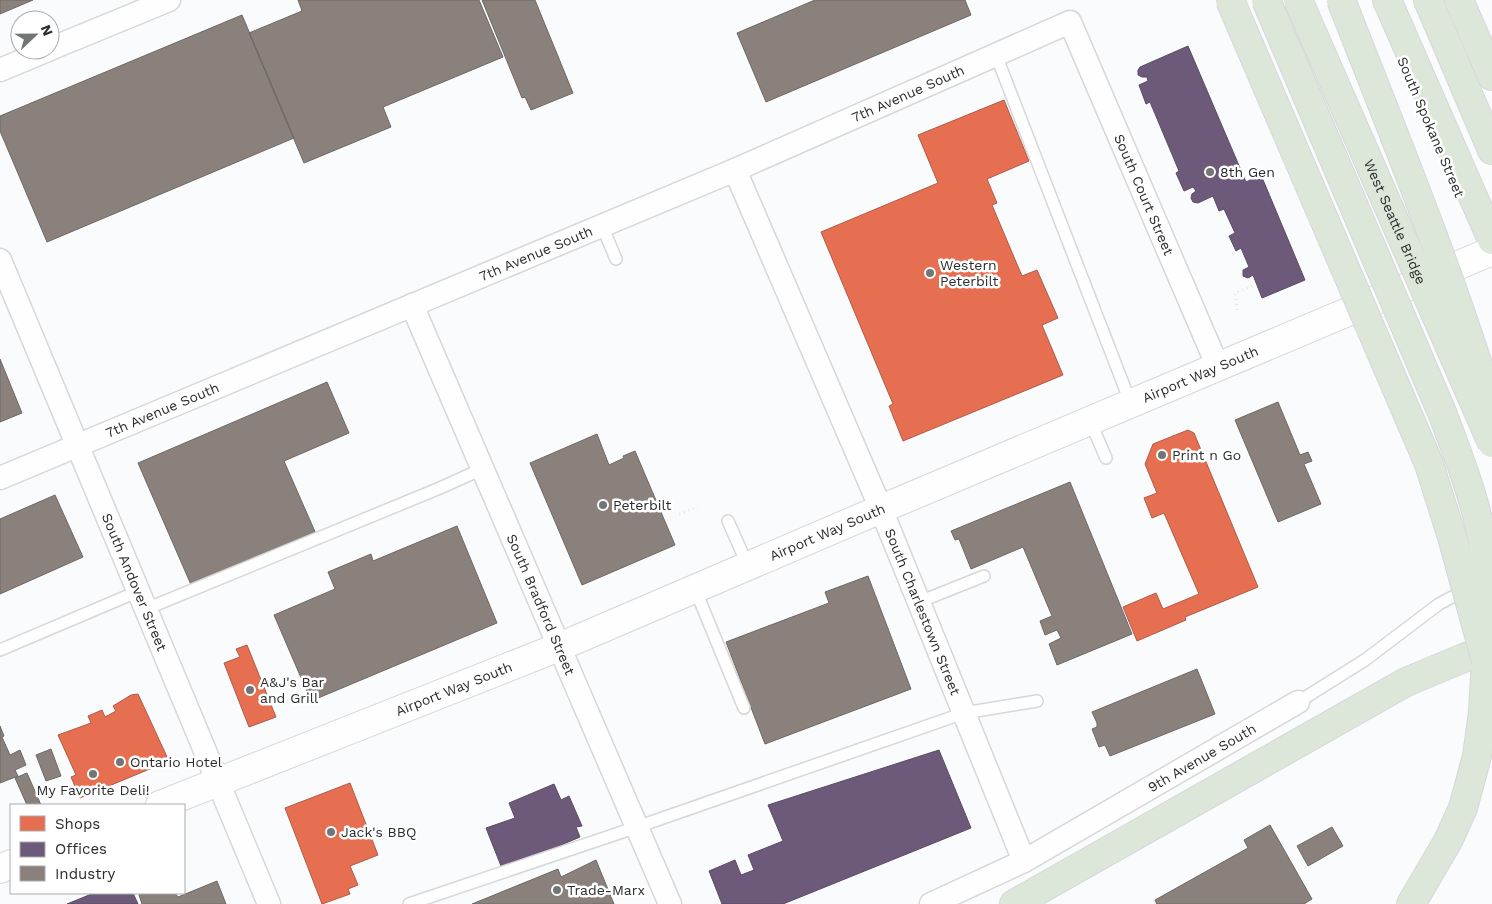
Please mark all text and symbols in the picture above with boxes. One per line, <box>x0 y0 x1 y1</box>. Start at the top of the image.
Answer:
north arrow <box>10 10 60 60</box>
text: N <box>38 22 56 38</box>
street label: South Spokane Street <box>1394 54 1468 200</box>
street label: 7th Avenue South <box>849 62 967 125</box>
street label: South Court Street <box>1111 132 1177 258</box>
street label: West Seattle Bridge <box>1361 157 1429 287</box>
place label: 8th Gen <box>1220 164 1275 180</box>
marker: 8th Gen <box>1204 166 1216 178</box>
street label: 7th Avenue South <box>477 223 595 284</box>
place label: Western Peterbilt <box>940 257 998 289</box>
marker: Western Peterbilt <box>924 267 936 279</box>
street label: Airport Way South <box>1140 343 1261 406</box>
street label: 7th Avenue South <box>103 379 221 441</box>
place label: Print n Go <box>1172 447 1241 463</box>
marker: Print n Go <box>1156 449 1168 461</box>
place label: Peterbilt <box>613 497 671 513</box>
marker: Peterbilt <box>597 499 609 511</box>
street label: Airport Way South <box>767 500 887 564</box>
street label: South Andover Street <box>99 511 170 653</box>
street label: South Charlestown Street <box>882 526 964 698</box>
street label: South Bradford Street <box>504 532 578 677</box>
street label: Airport Way South <box>393 658 514 719</box>
place label: A&J's Bar and Grill <box>260 674 325 706</box>
marker: A&J's Bar and Grill <box>244 684 256 696</box>
street label: 9th Avenue South <box>1145 720 1259 795</box>
place label: Ontario Hotel <box>130 754 223 770</box>
marker: Ontario Hotel <box>114 756 126 768</box>
marker: My Favorite Deli! <box>87 768 99 780</box>
place label: My Favorite Deli! <box>37 782 149 798</box>
legend <box>10 804 185 894</box>
text: Shops <box>55 815 100 833</box>
place label: Jack's BBQ <box>341 824 416 840</box>
marker: Jack's BBQ <box>325 826 337 838</box>
text: Offices <box>55 840 107 858</box>
text: Industry <box>55 865 116 883</box>
place label: Trade-Marx <box>567 882 645 898</box>
marker: Trade-Marx <box>551 884 563 896</box>

